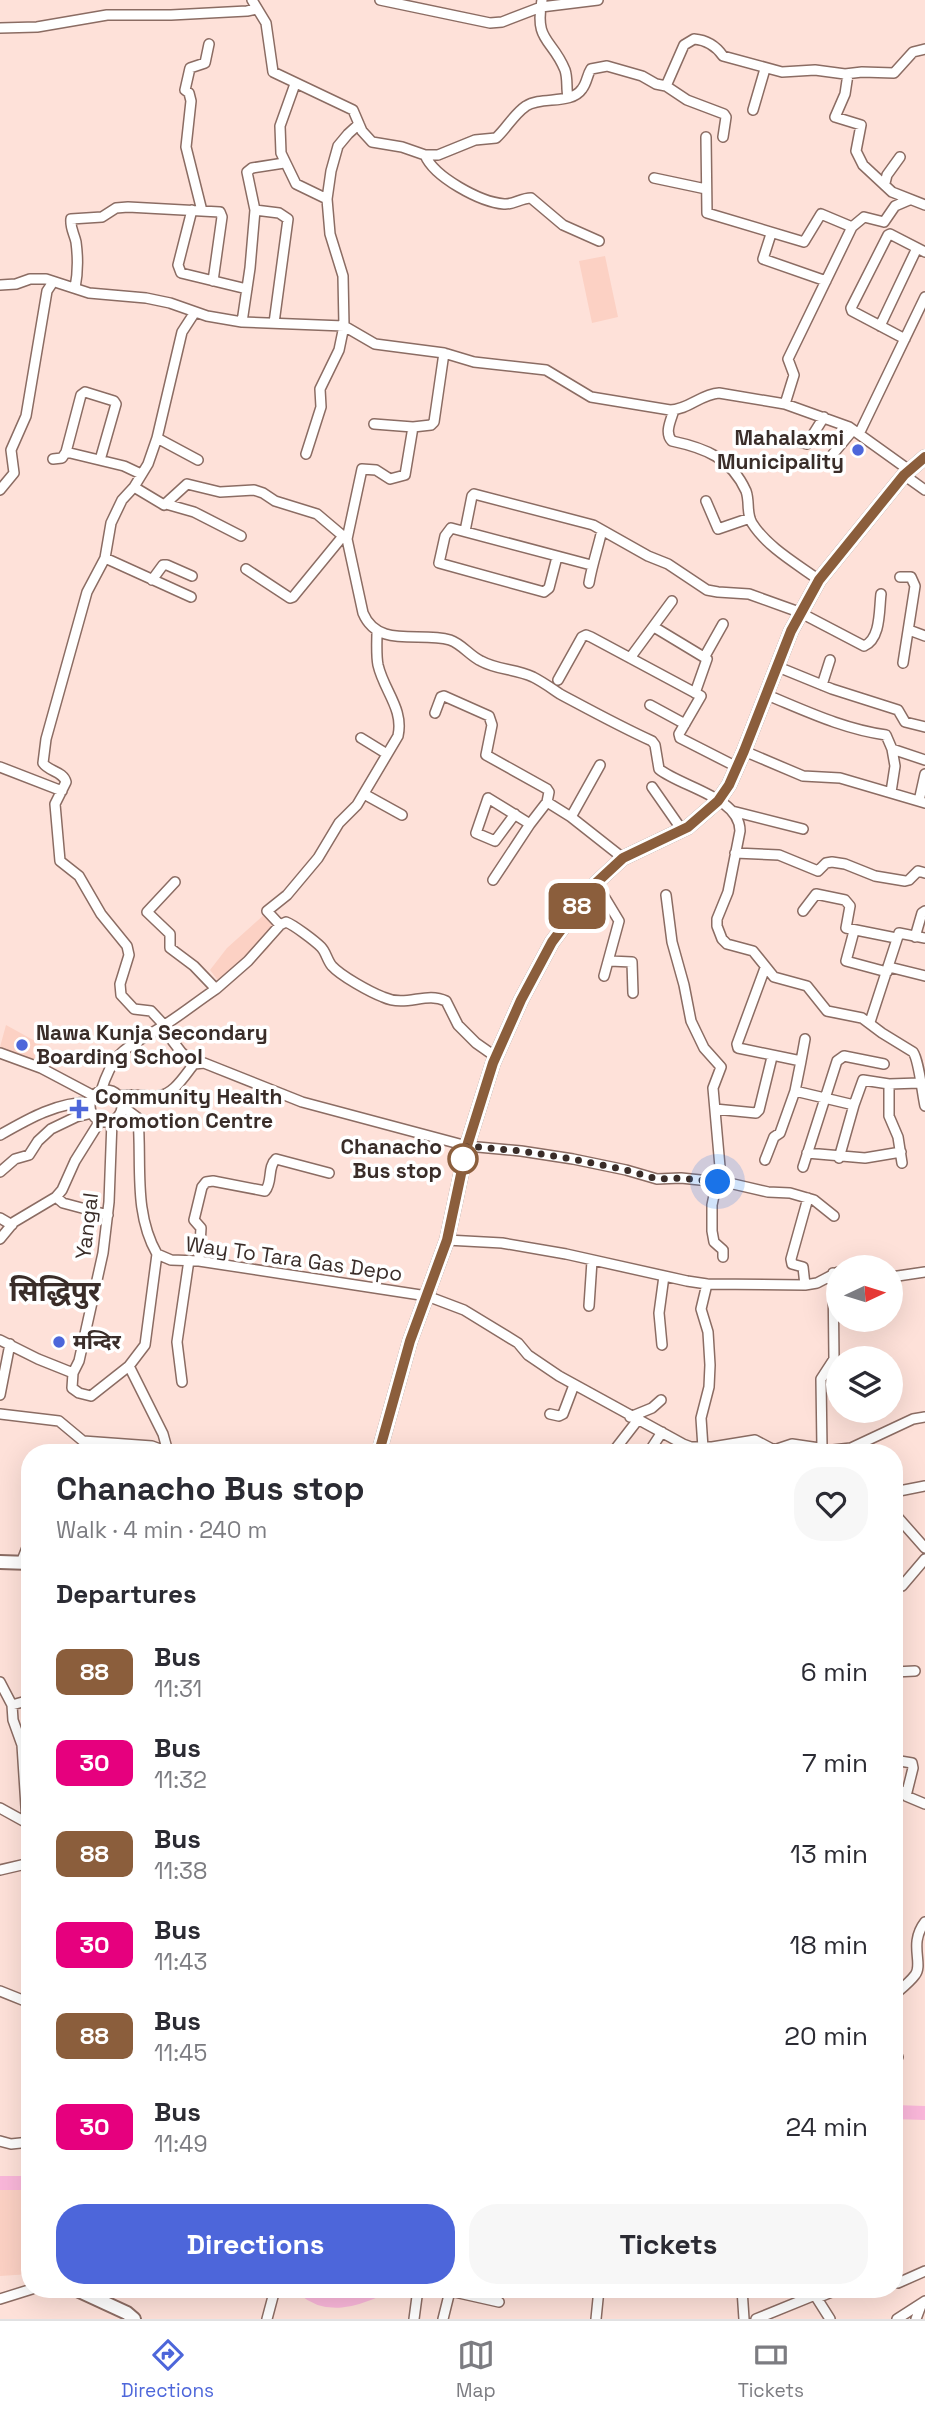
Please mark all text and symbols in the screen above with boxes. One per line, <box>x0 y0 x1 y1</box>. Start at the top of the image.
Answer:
place label: Mahalaxmi Municipality <box>717 424 844 475</box>
marker: Mahalaxmi Municipality <box>850 442 866 458</box>
line badge: 88 <box>546 883 608 929</box>
text: 88 <box>563 890 591 921</box>
place label: Nawa Kunja Secondary Boarding School <box>36 1019 268 1070</box>
marker: Nawa Kunja Secondary Boarding School <box>14 1037 30 1053</box>
place label: Community Health Promotion Centre <box>95 1083 283 1134</box>
marker: Community Health Promotion Centre <box>69 1099 89 1119</box>
place label: Chanacho Bus stop <box>340 1133 442 1184</box>
marker: Chanacho Bus stop <box>448 1144 478 1174</box>
your location <box>700 1164 735 1199</box>
street label: Yangal <box>69 1191 104 1261</box>
street label: Way To Tara Gas Depo <box>184 1230 404 1287</box>
north arrow <box>826 1255 903 1332</box>
map controls <box>826 1255 903 1423</box>
district label: सिद्धिपुर <box>10 1273 101 1309</box>
place label: मन्दिर <box>73 1328 122 1355</box>
marker: मन्दिर <box>51 1334 67 1350</box>
button: layers <box>826 1346 903 1423</box>
button: heart <box>794 1467 868 1541</box>
text: Chanacho Bus stop <box>56 1468 365 1510</box>
text: Walk · 4 min · 240 m <box>56 1515 267 1545</box>
text: Departures <box>56 1577 197 1611</box>
text: Bus <box>154 1640 201 1674</box>
text: 6 min <box>801 1655 868 1689</box>
text: 88 <box>80 1656 109 1687</box>
text: 11:31 <box>154 1674 202 1704</box>
text: Bus <box>154 1731 201 1765</box>
text: 7 min <box>802 1746 868 1780</box>
text: 30 <box>79 1747 110 1778</box>
text: 11:32 <box>154 1765 207 1795</box>
text: Bus <box>154 1822 201 1856</box>
text: 13 min <box>790 1837 868 1871</box>
text: 88 <box>80 1838 109 1869</box>
text: 11:38 <box>154 1856 207 1886</box>
text: Bus <box>154 1913 201 1947</box>
text: 18 min <box>790 1928 868 1962</box>
text: 30 <box>79 1929 110 1960</box>
text: 11:43 <box>154 1947 207 1977</box>
text: Bus <box>154 2004 201 2038</box>
text: 20 min <box>784 2019 868 2053</box>
text: 88 <box>80 2020 109 2051</box>
text: 11:45 <box>154 2038 207 2068</box>
text: Bus <box>154 2095 201 2129</box>
text: 24 min <box>785 2110 868 2144</box>
text: 30 <box>79 2111 110 2142</box>
text: 11:49 <box>154 2129 208 2159</box>
button: Directions <box>56 2204 455 2284</box>
button: Tickets <box>469 2204 868 2284</box>
tab: Directions <box>121 2336 214 2403</box>
tab: Map <box>456 2336 496 2403</box>
tab: Tickets <box>738 2336 804 2403</box>

